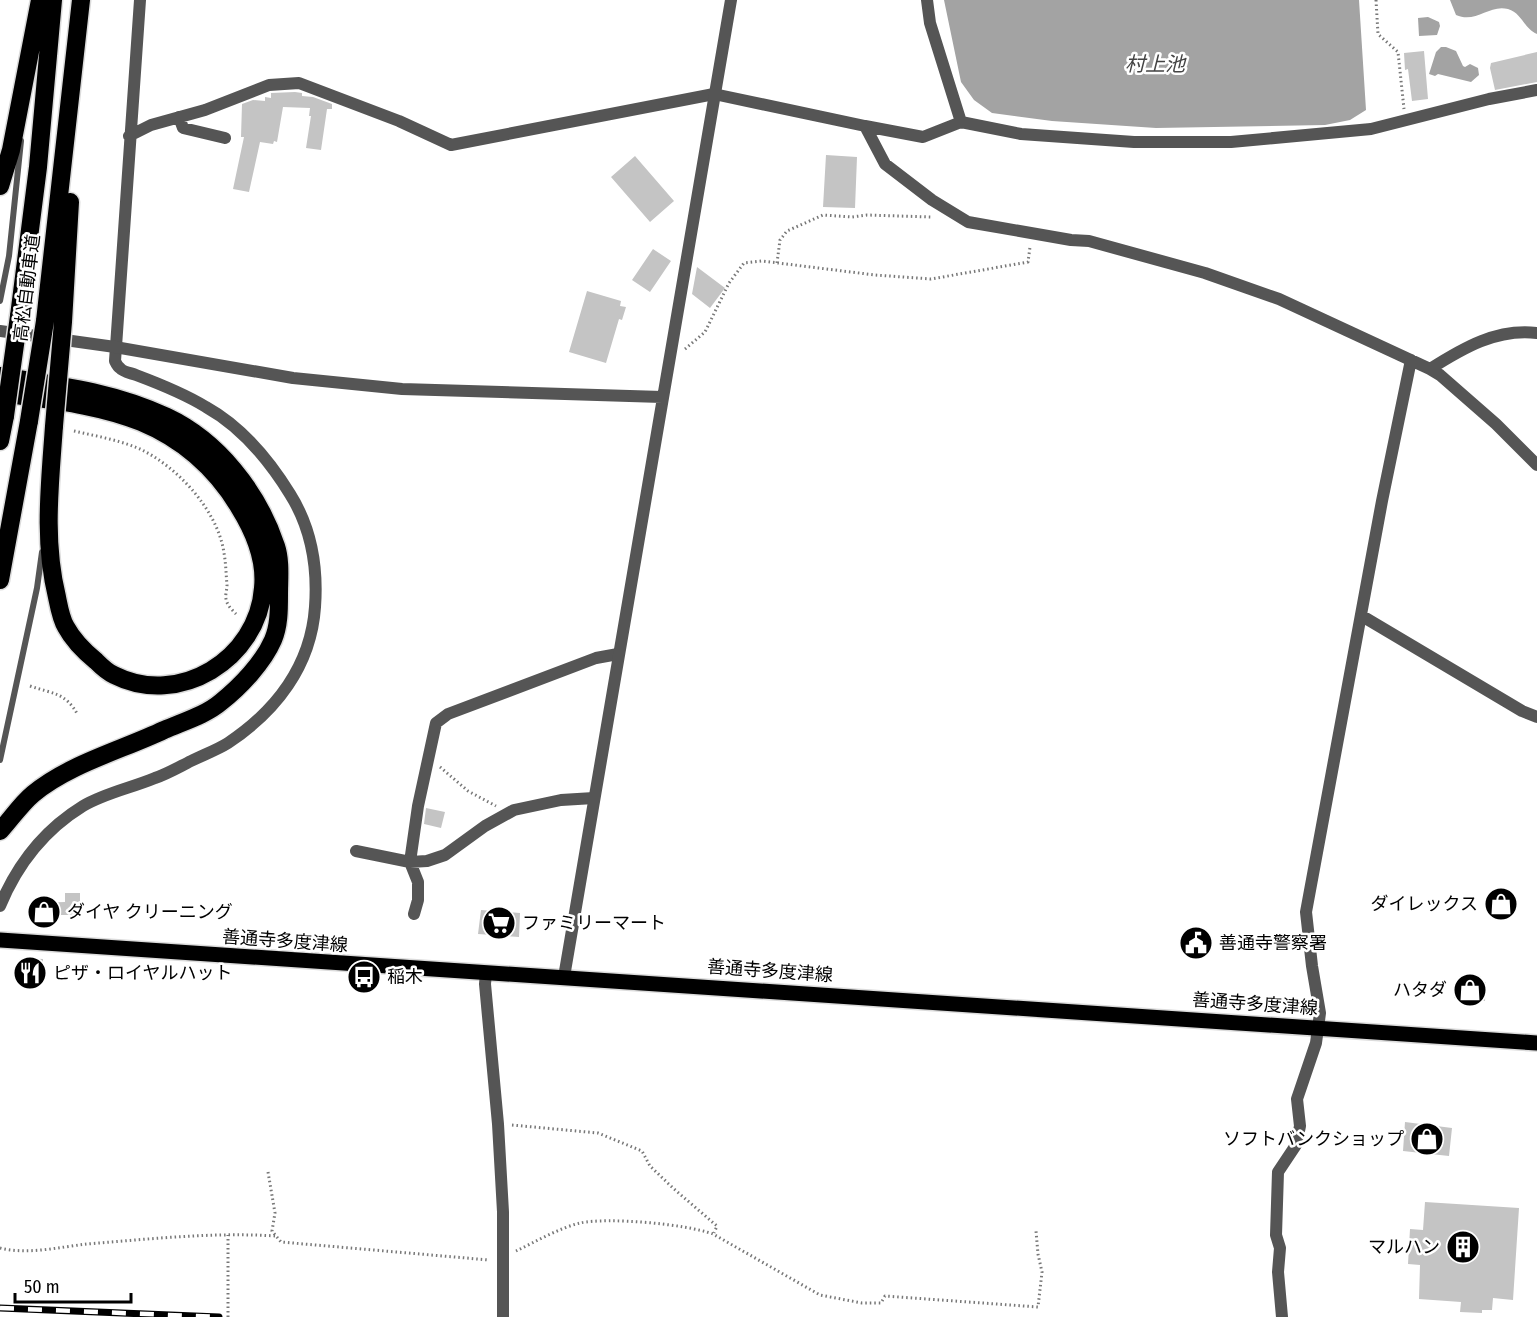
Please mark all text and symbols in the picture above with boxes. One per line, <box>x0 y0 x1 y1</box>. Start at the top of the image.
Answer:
water label: 村上池 <box>1125 52 1187 76</box>
street label: 高松自動車道 <box>10 233 44 343</box>
shop icon: ダイレックス <box>1483 886 1519 922</box>
place label: ダイレックス <box>1371 893 1478 915</box>
shop icon: ダイヤ クリーニング <box>26 894 62 930</box>
place label: ダイヤ クリーニング <box>67 901 233 923</box>
supermarket icon: ファミリーマート <box>481 905 517 941</box>
place label: ファミリーマート <box>522 912 666 934</box>
public building icon: 善通寺警察署 <box>1178 925 1214 961</box>
street label: 善通寺多度津線 <box>221 926 349 956</box>
place label: 善通寺警察署 <box>1219 932 1327 954</box>
restaurant icon: ピザ・ロイヤルハット <box>12 955 48 991</box>
street label: 善通寺多度津線 <box>706 956 834 986</box>
bus stop icon: 稲木 <box>346 959 382 995</box>
place label: ピザ・ロイヤルハット <box>53 962 232 984</box>
place label: 稲木 <box>387 966 423 988</box>
shop icon: ハタダ <box>1452 972 1488 1008</box>
place label: ハタダ <box>1393 979 1447 1001</box>
street label: 善通寺多度津線 <box>1191 989 1319 1019</box>
shop icon: ソフトバンクショップ <box>1409 1121 1445 1157</box>
place label: ソフトバンクショップ <box>1223 1128 1404 1150</box>
building icon: マルハン <box>1445 1229 1481 1265</box>
place label: マルハン <box>1368 1236 1440 1258</box>
scale bar <box>15 1266 130 1304</box>
text: 50 m <box>24 1276 60 1298</box>

